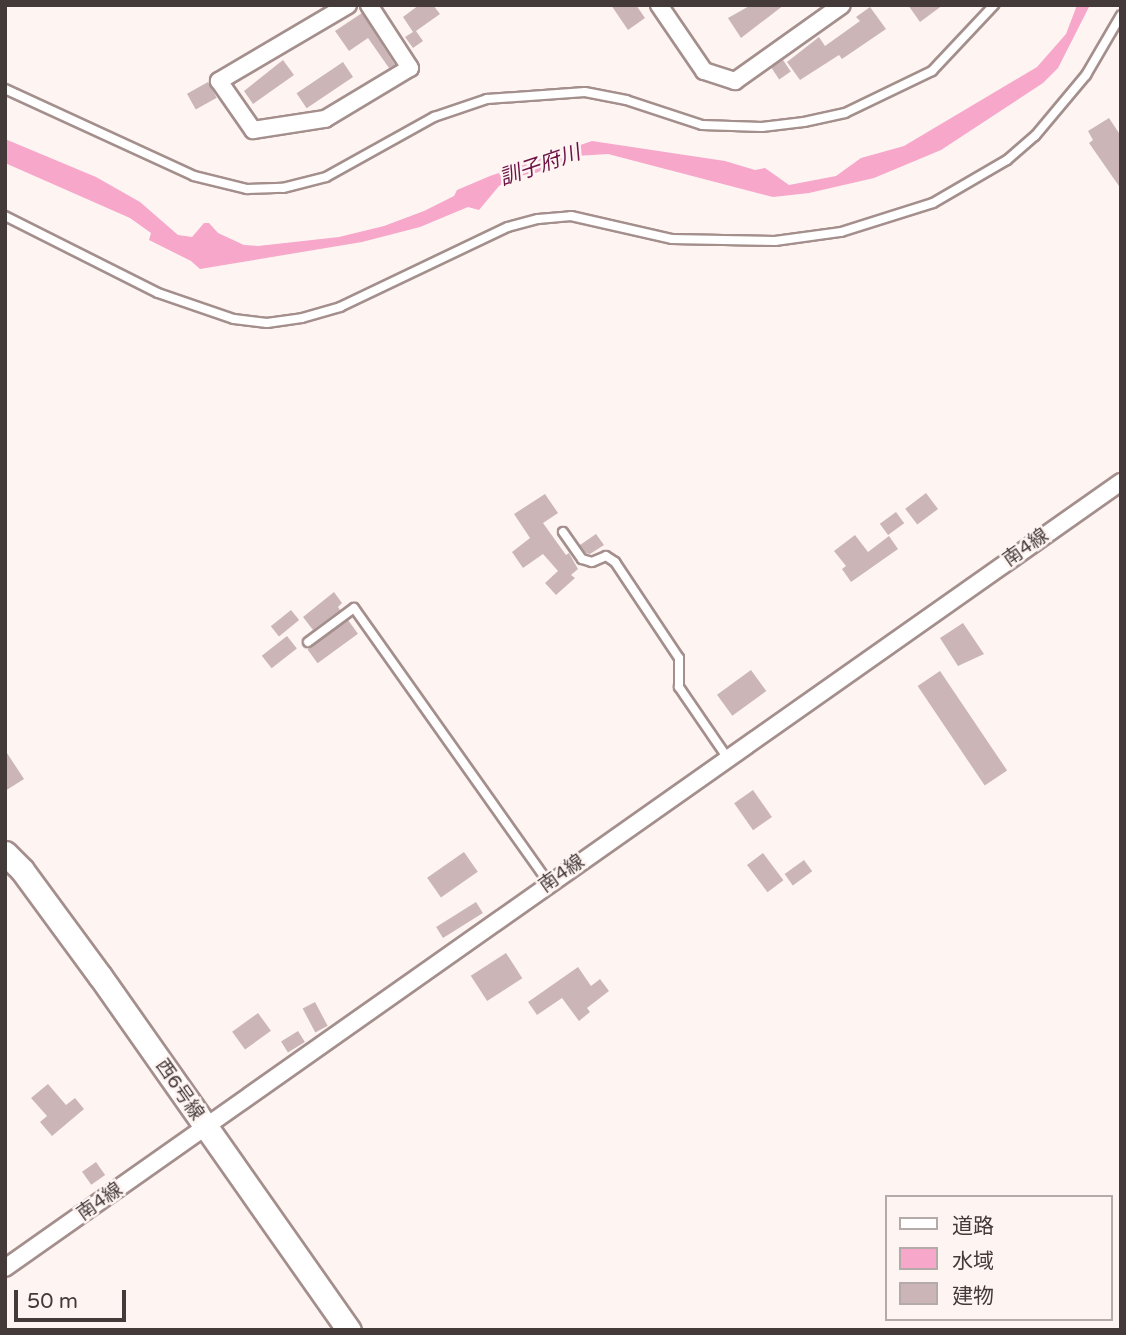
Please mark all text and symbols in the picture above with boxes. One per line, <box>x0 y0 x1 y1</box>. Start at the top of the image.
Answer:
water label: 訓子府川 <box>496 140 584 192</box>
street label: 南4線 <box>999 524 1053 572</box>
street label: 南4線 <box>535 850 589 898</box>
street label: 西6号線 <box>150 1055 208 1125</box>
street label: 南4線 <box>73 1178 127 1226</box>
legend <box>884 1195 1112 1321</box>
text: 道路 <box>952 1214 994 1239</box>
text: 水域 <box>952 1249 994 1274</box>
scale bar <box>18 1276 130 1320</box>
text: 建物 <box>952 1284 994 1309</box>
text: 50 m <box>27 1289 78 1314</box>

